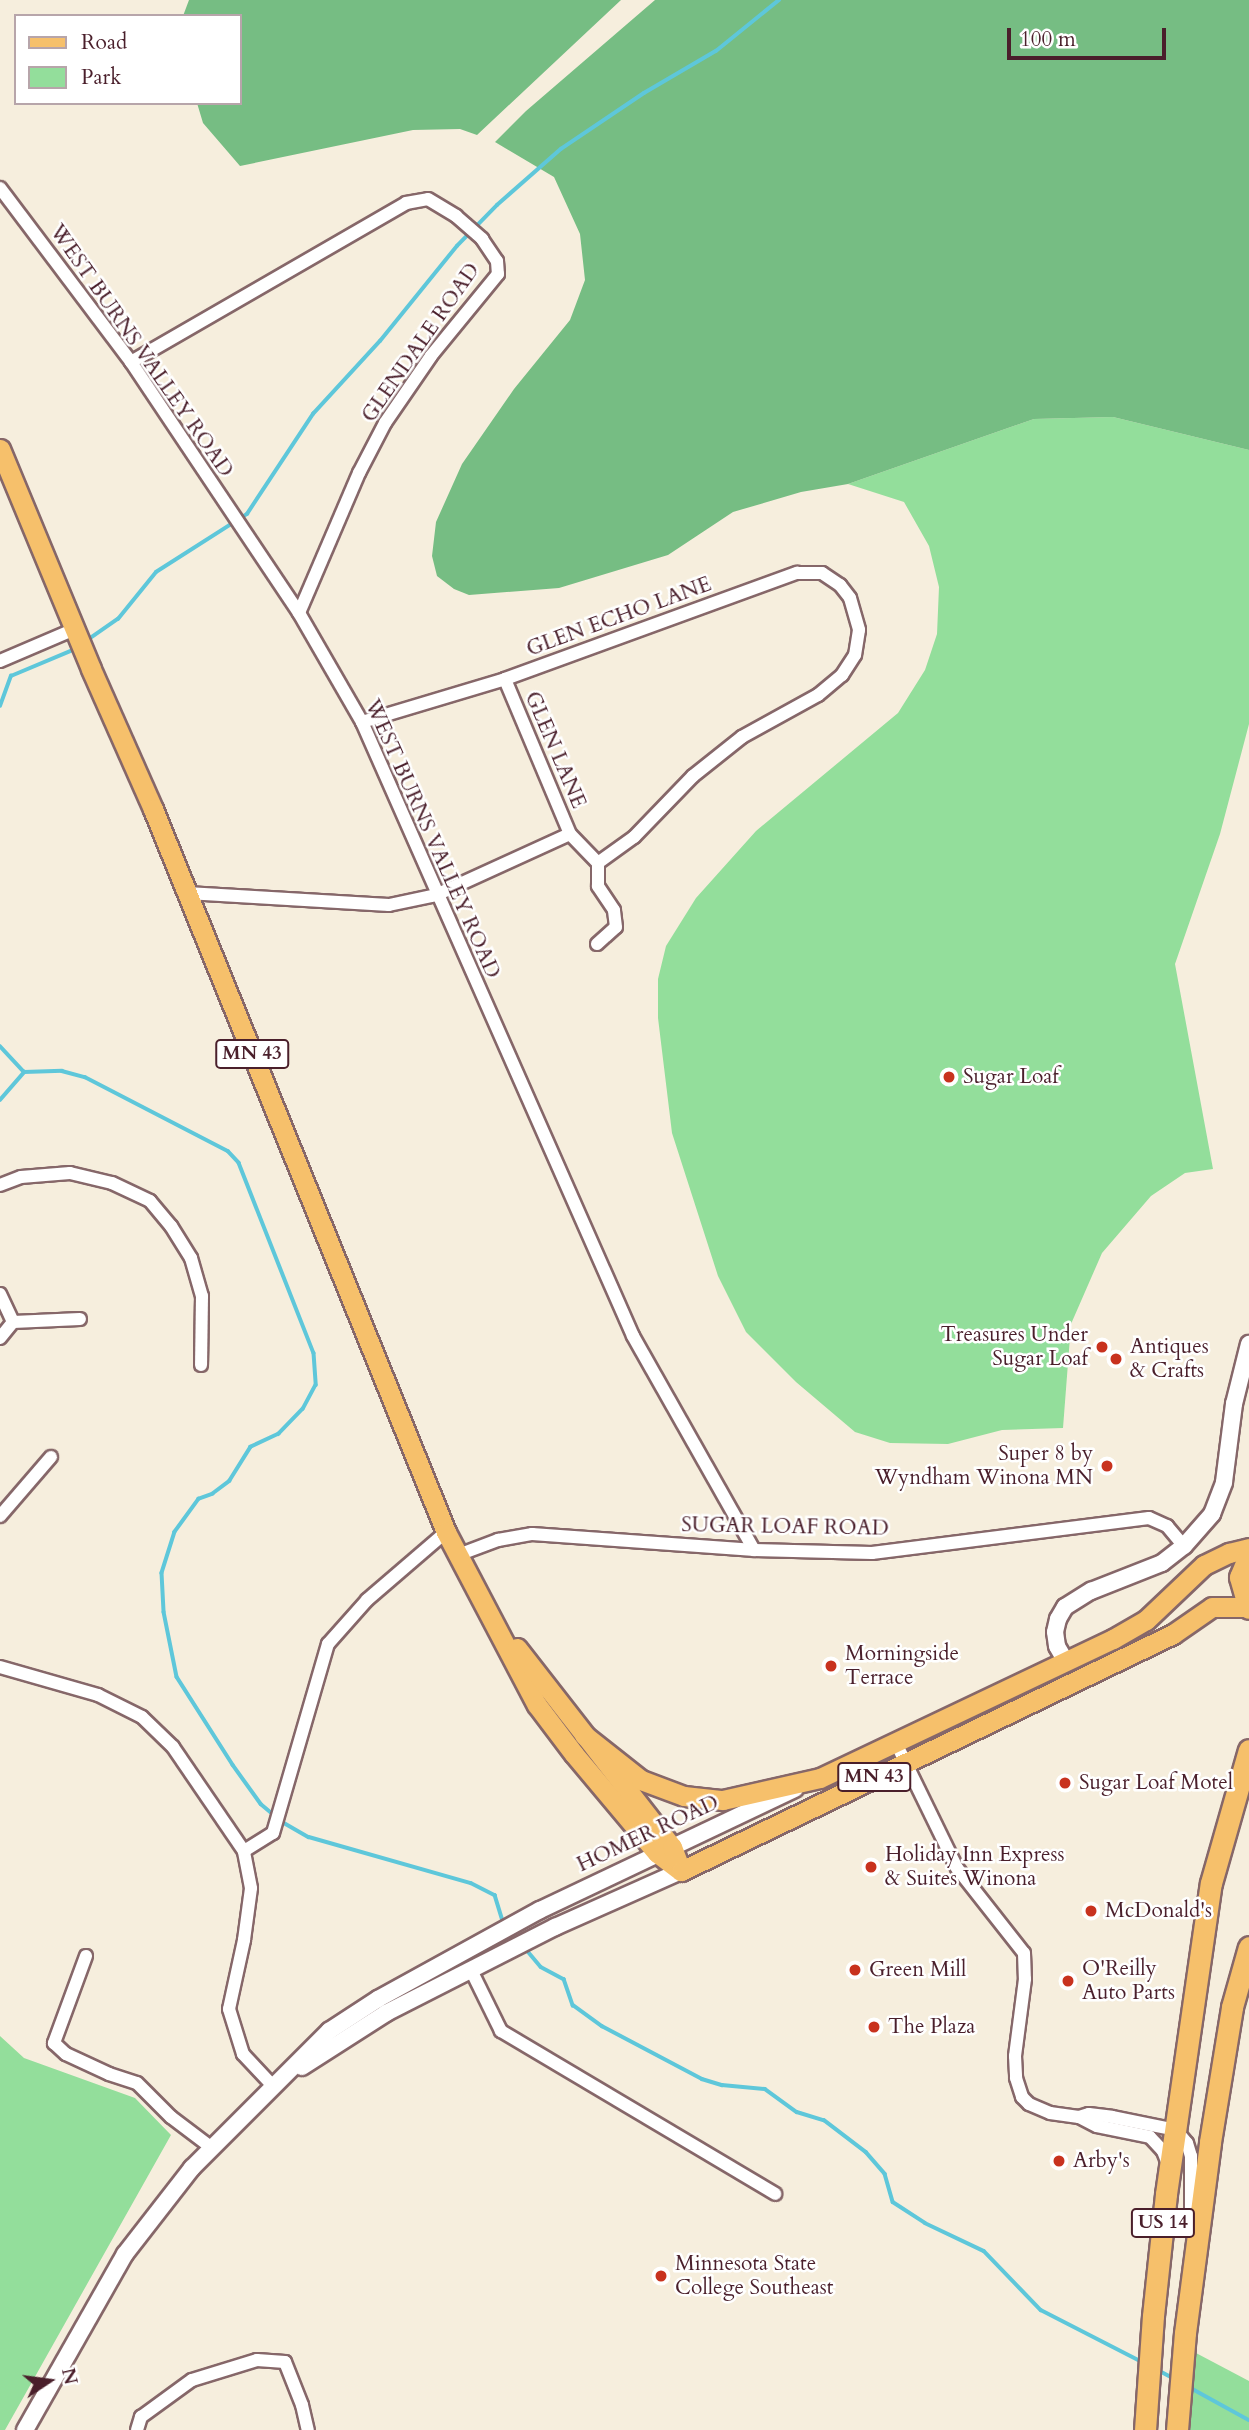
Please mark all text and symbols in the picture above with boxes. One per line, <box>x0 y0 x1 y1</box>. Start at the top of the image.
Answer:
legend <box>14 14 242 105</box>
scale bar <box>1011 14 1170 58</box>
text: 100 m <box>1020 25 1076 54</box>
text: Road <box>81 28 127 57</box>
text: Park <box>81 63 121 92</box>
street label: WEST BURNS VALLEY ROAD <box>44 220 238 482</box>
street label: GLENDALE ROAD <box>357 259 485 427</box>
street label: GLEN ECHO LANE <box>523 572 715 662</box>
street label: GLEN LANE <box>519 688 591 812</box>
street label: WEST BURNS VALLEY ROAD <box>359 696 505 982</box>
road number: MN 43 <box>215 1038 289 1070</box>
place label: Sugar Loaf <box>963 1064 1059 1090</box>
marker: Sugar Loaf <box>941 1069 957 1085</box>
place label: Treasures Under Sugar Loaf <box>940 1322 1088 1372</box>
place label: Antiques & Crafts <box>1130 1334 1209 1384</box>
marker: Treasures Under Sugar Loaf <box>1094 1339 1110 1355</box>
marker: Antiques & Crafts <box>1108 1351 1124 1367</box>
place label: Super 8 by Wyndham Winona MN <box>875 1441 1093 1491</box>
marker: Super 8 by Wyndham Winona MN <box>1099 1458 1115 1474</box>
street label: SUGAR LOAF ROAD <box>681 1513 889 1541</box>
place label: Morningside Terrace <box>845 1641 959 1691</box>
marker: Morningside Terrace <box>823 1658 839 1674</box>
road number: MN 43 <box>837 1762 911 1792</box>
place label: Sugar Loaf Motel <box>1079 1770 1233 1796</box>
marker: Sugar Loaf Motel <box>1057 1775 1073 1791</box>
street label: HOMER ROAD <box>573 1790 723 1878</box>
place label: Holiday Inn Express & Suites Winona <box>885 1842 1065 1892</box>
marker: Holiday Inn Express & Suites Winona <box>863 1859 879 1875</box>
place label: McDonald's <box>1105 1898 1212 1924</box>
marker: McDonald's <box>1083 1903 1099 1919</box>
place label: O'Reilly Auto Parts <box>1082 1956 1175 2006</box>
place label: Green Mill <box>869 1957 966 1983</box>
marker: Green Mill <box>847 1962 863 1978</box>
marker: O'Reilly Auto Parts <box>1060 1973 1076 1989</box>
place label: The Plaza <box>888 2014 975 2040</box>
marker: The Plaza <box>866 2019 882 2035</box>
place label: Arby's <box>1073 2148 1130 2174</box>
marker: Arby's <box>1051 2153 1067 2169</box>
road number: US 14 <box>1130 2208 1196 2238</box>
place label: Minnesota State College Southeast <box>675 2251 833 2301</box>
marker: Minnesota State College Southeast <box>653 2268 669 2284</box>
north arrow <box>14 2346 84 2416</box>
text: N <box>55 2365 84 2387</box>

